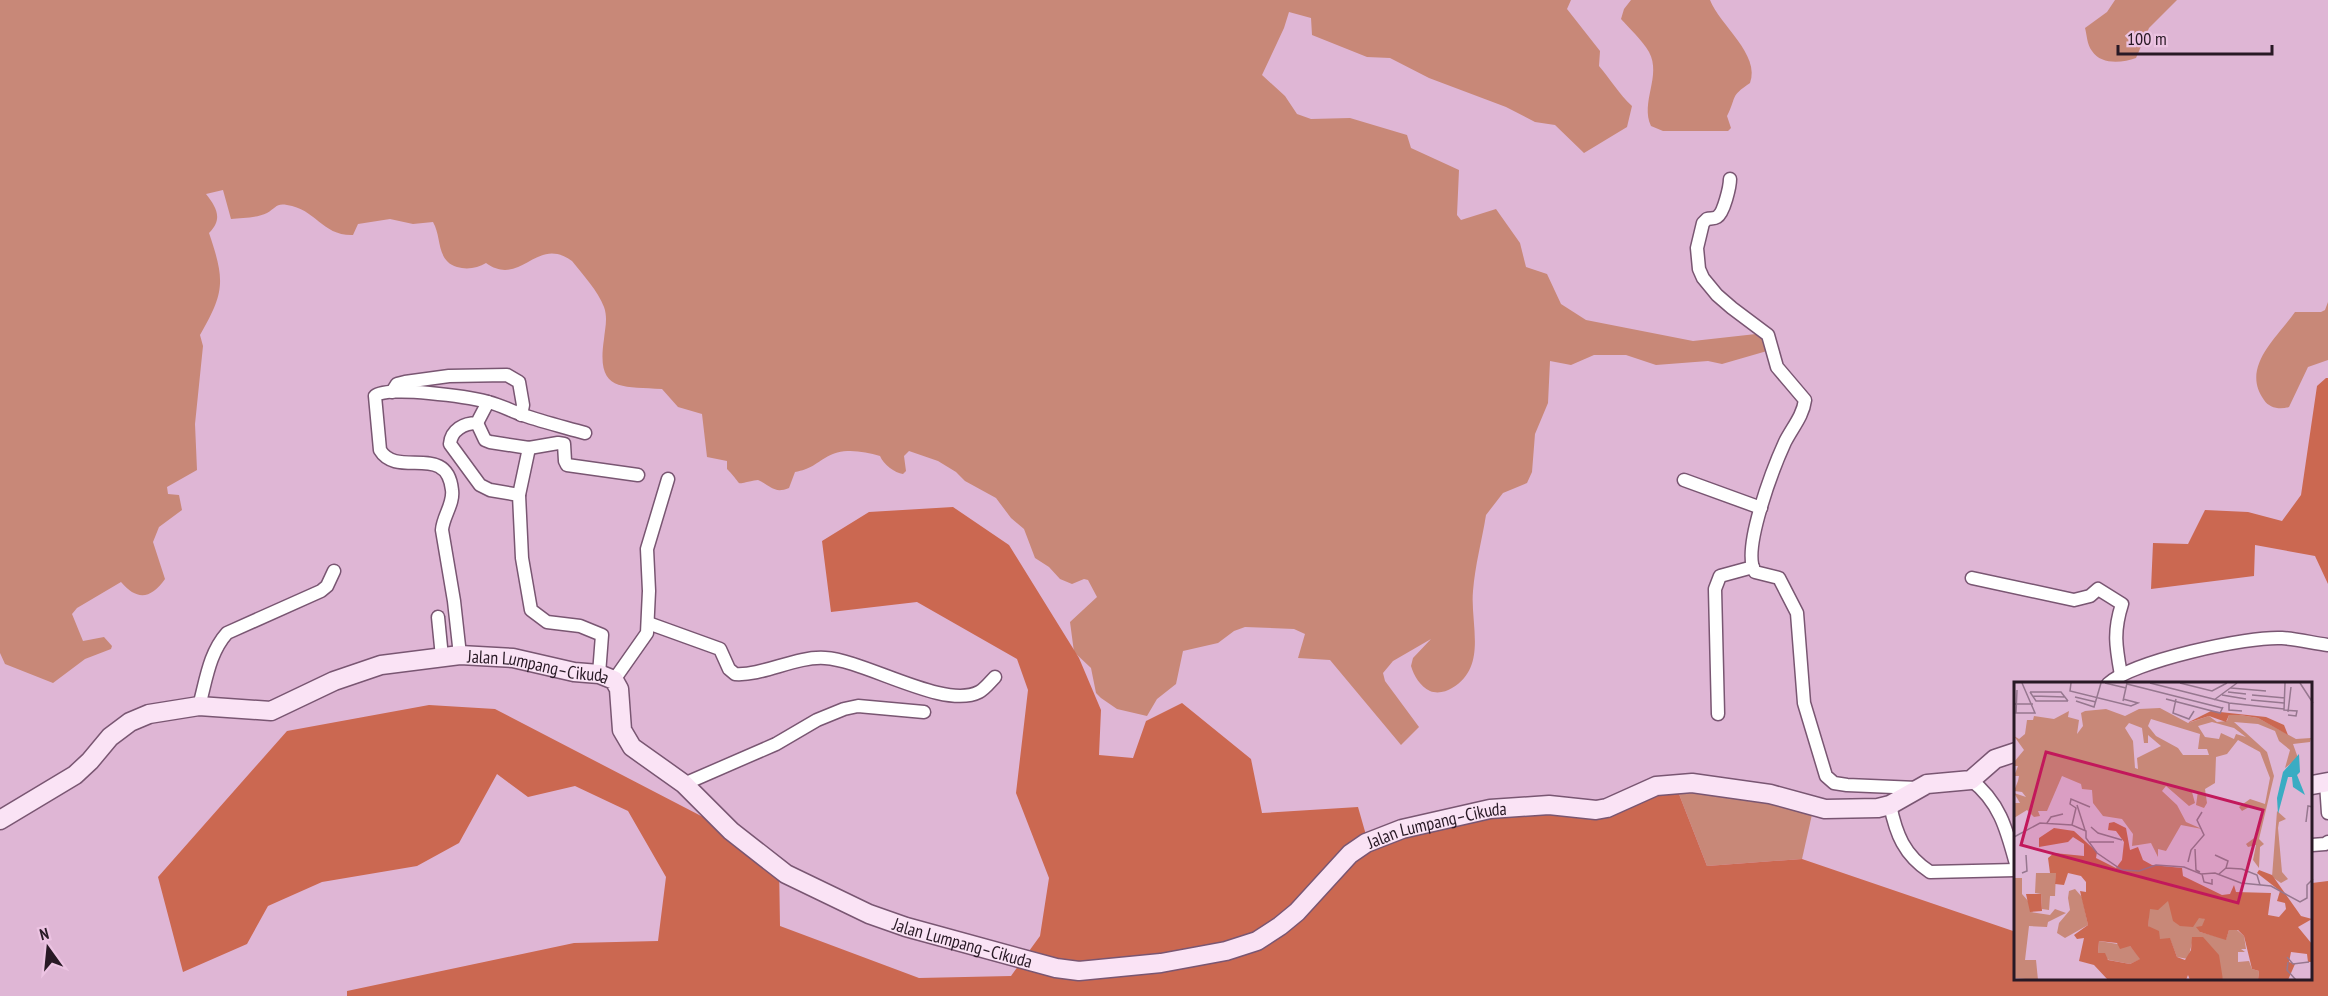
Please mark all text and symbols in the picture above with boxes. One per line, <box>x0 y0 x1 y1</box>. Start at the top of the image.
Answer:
scale bar <box>2118 18 2272 56</box>
text: 100 m <box>2127 27 2167 50</box>
street label: Jalan Lumpang–Cikuda <box>466 644 613 689</box>
inset map <box>2014 682 2313 981</box>
street label: Jalan Lumpang–Cikuda <box>1363 796 1507 853</box>
street label: Jalan Lumpang–Cikuda <box>889 911 1035 973</box>
north arrow <box>18 918 78 978</box>
text: N <box>37 923 51 944</box>

